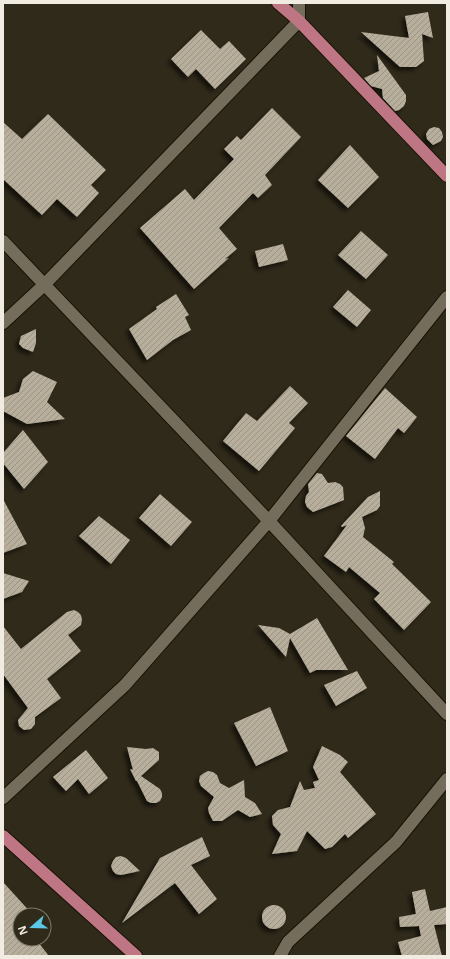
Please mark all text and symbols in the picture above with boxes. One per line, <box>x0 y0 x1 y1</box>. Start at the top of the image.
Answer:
north arrow <box>12 907 52 947</box>
text: N <box>14 924 31 937</box>

